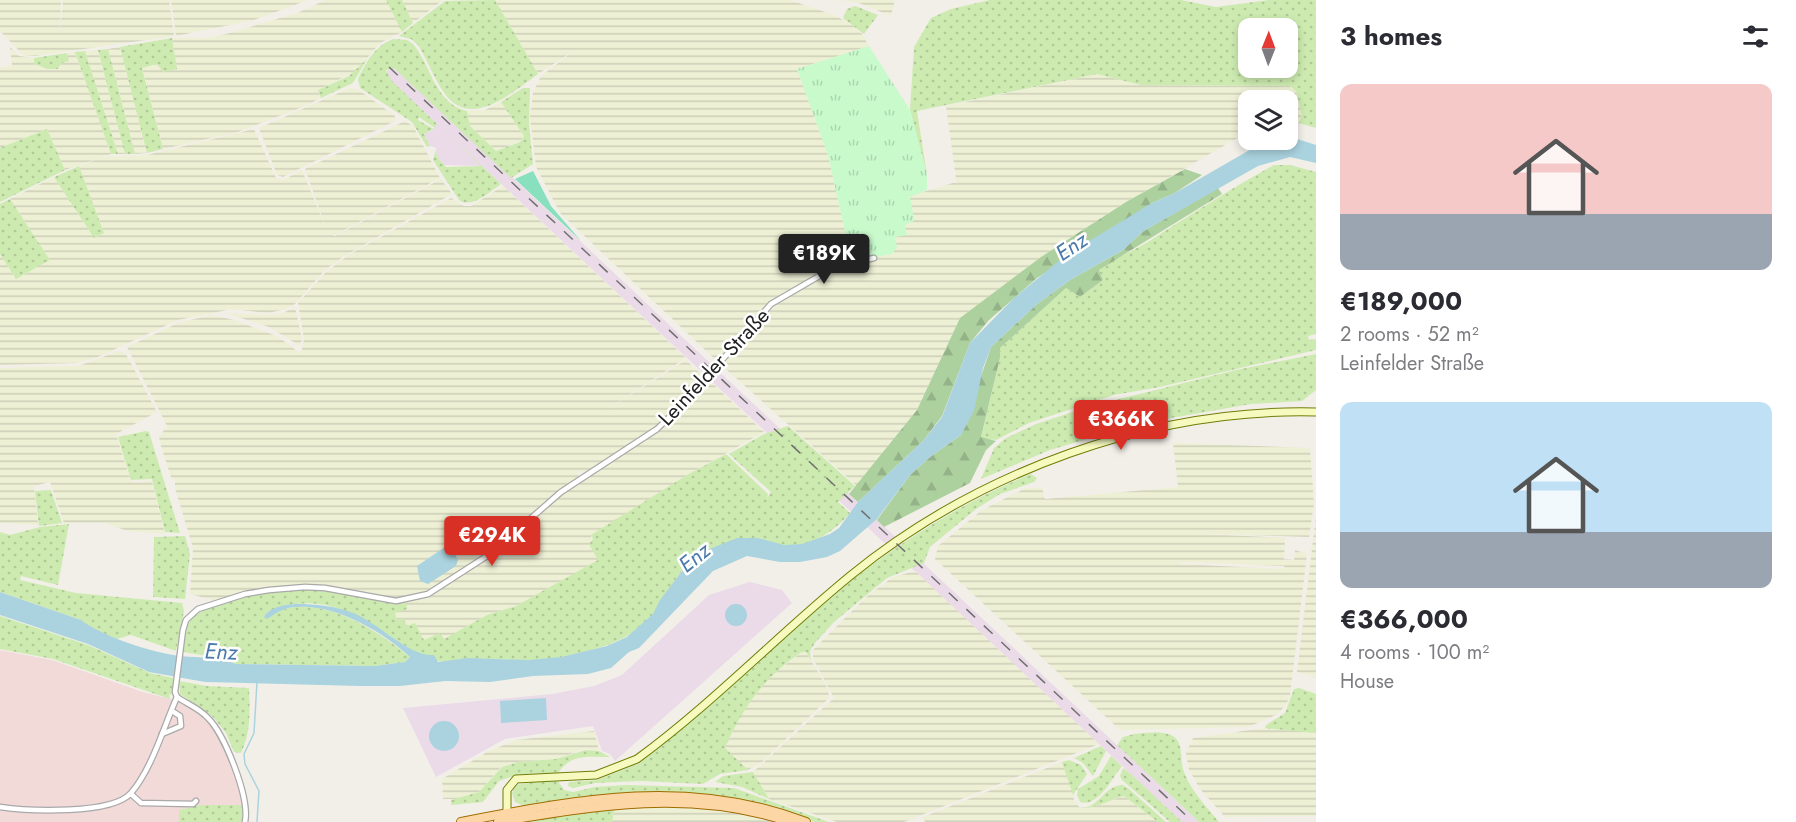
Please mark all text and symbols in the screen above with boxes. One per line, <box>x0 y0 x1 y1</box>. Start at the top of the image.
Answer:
text: 3 homes <box>1340 17 1442 55</box>
north arrow <box>1238 18 1298 78</box>
map controls <box>1238 18 1298 150</box>
icon: filters <box>1739 20 1772 53</box>
button: layers <box>1238 90 1298 150</box>
icon: home <box>1502 123 1610 231</box>
water label: Enz <box>1048 223 1095 268</box>
pin: €189K <box>782 234 866 285</box>
text: €189K <box>792 239 856 268</box>
text: €189,000 <box>1340 282 1462 320</box>
street label: Leinfelder Straße <box>651 301 777 433</box>
text: 2 rooms · 52 m² <box>1340 320 1479 349</box>
text: Leinfelder Straße <box>1340 349 1484 378</box>
pin: €366K <box>1079 400 1163 451</box>
text: €366K <box>1088 405 1154 434</box>
icon: home <box>1502 441 1610 549</box>
pin: €294K <box>450 516 534 567</box>
text: €294K <box>458 521 526 550</box>
water label: Enz <box>671 534 718 580</box>
text: €366,000 <box>1340 600 1468 638</box>
water label: Enz <box>204 634 239 668</box>
text: 4 rooms · 100 m² <box>1340 638 1489 667</box>
text: House <box>1340 667 1394 696</box>

